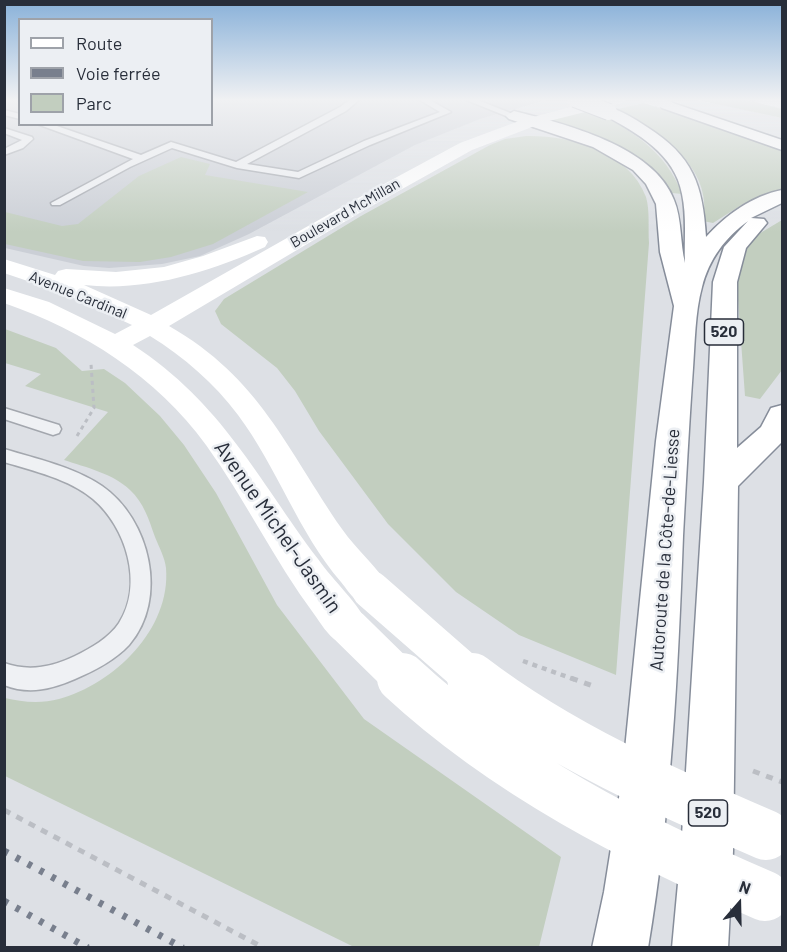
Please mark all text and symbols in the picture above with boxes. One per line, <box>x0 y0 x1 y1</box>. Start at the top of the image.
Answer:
legend <box>18 18 213 126</box>
text: Route <box>76 32 122 54</box>
text: Voie ferrée <box>76 62 161 84</box>
text: Parc <box>76 92 112 114</box>
street label: Boulevard McMillan <box>287 174 403 252</box>
street label: Avenue Cardinal <box>26 267 130 323</box>
road number: 520 <box>704 319 744 345</box>
street label: Autoroute de la Côte-de-Liesse <box>646 428 684 672</box>
street label: Avenue Michel-Jasmin <box>209 436 347 618</box>
road number: 520 <box>688 800 728 826</box>
north arrow <box>709 874 769 934</box>
text: N <box>737 876 754 897</box>

